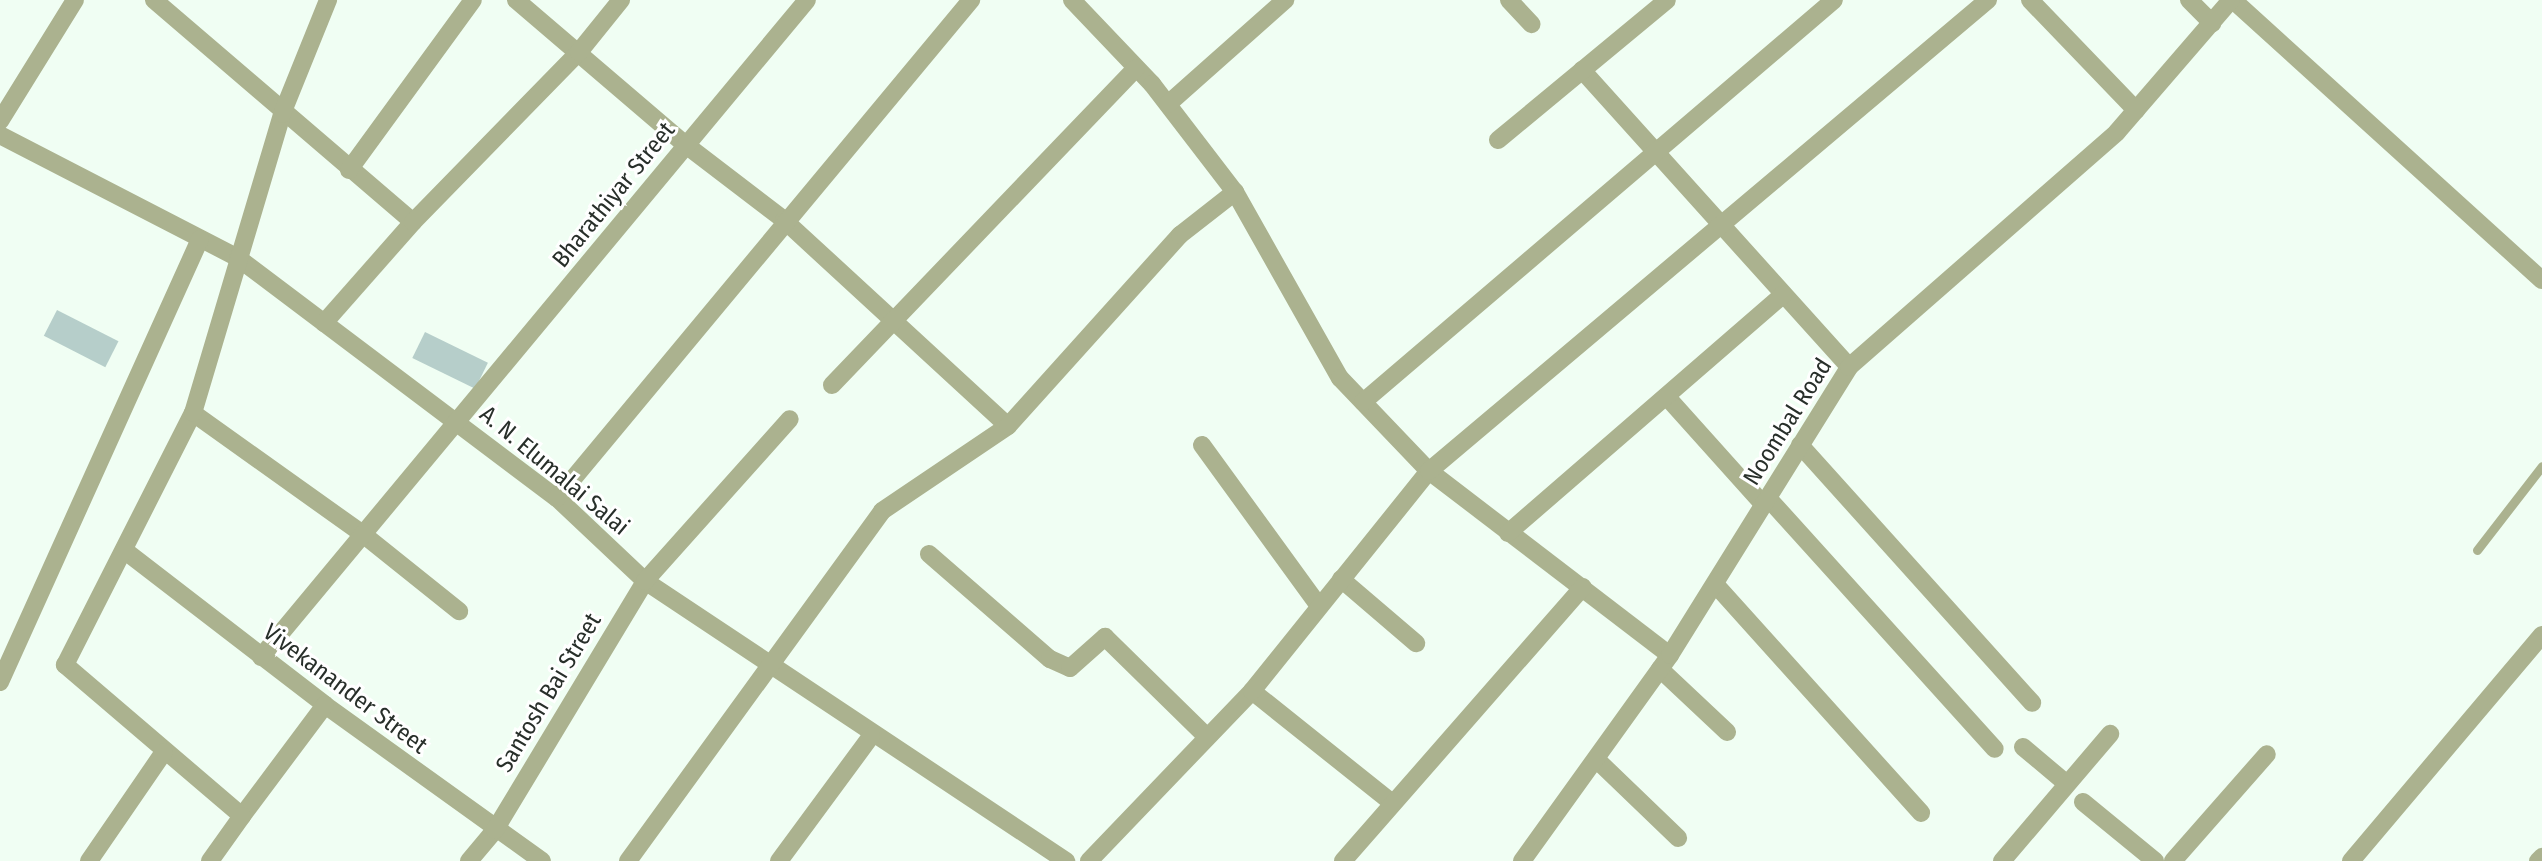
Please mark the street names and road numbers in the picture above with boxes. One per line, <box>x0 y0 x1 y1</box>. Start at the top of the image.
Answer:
street label: Bharathiyar Street <box>547 117 681 273</box>
street label: Noombal Road <box>1738 353 1838 491</box>
street label: A. N. Elumalai Salai <box>474 400 634 542</box>
street label: Santosh Bai Street <box>490 608 608 778</box>
street label: Vivekanander Street <box>257 618 433 760</box>

